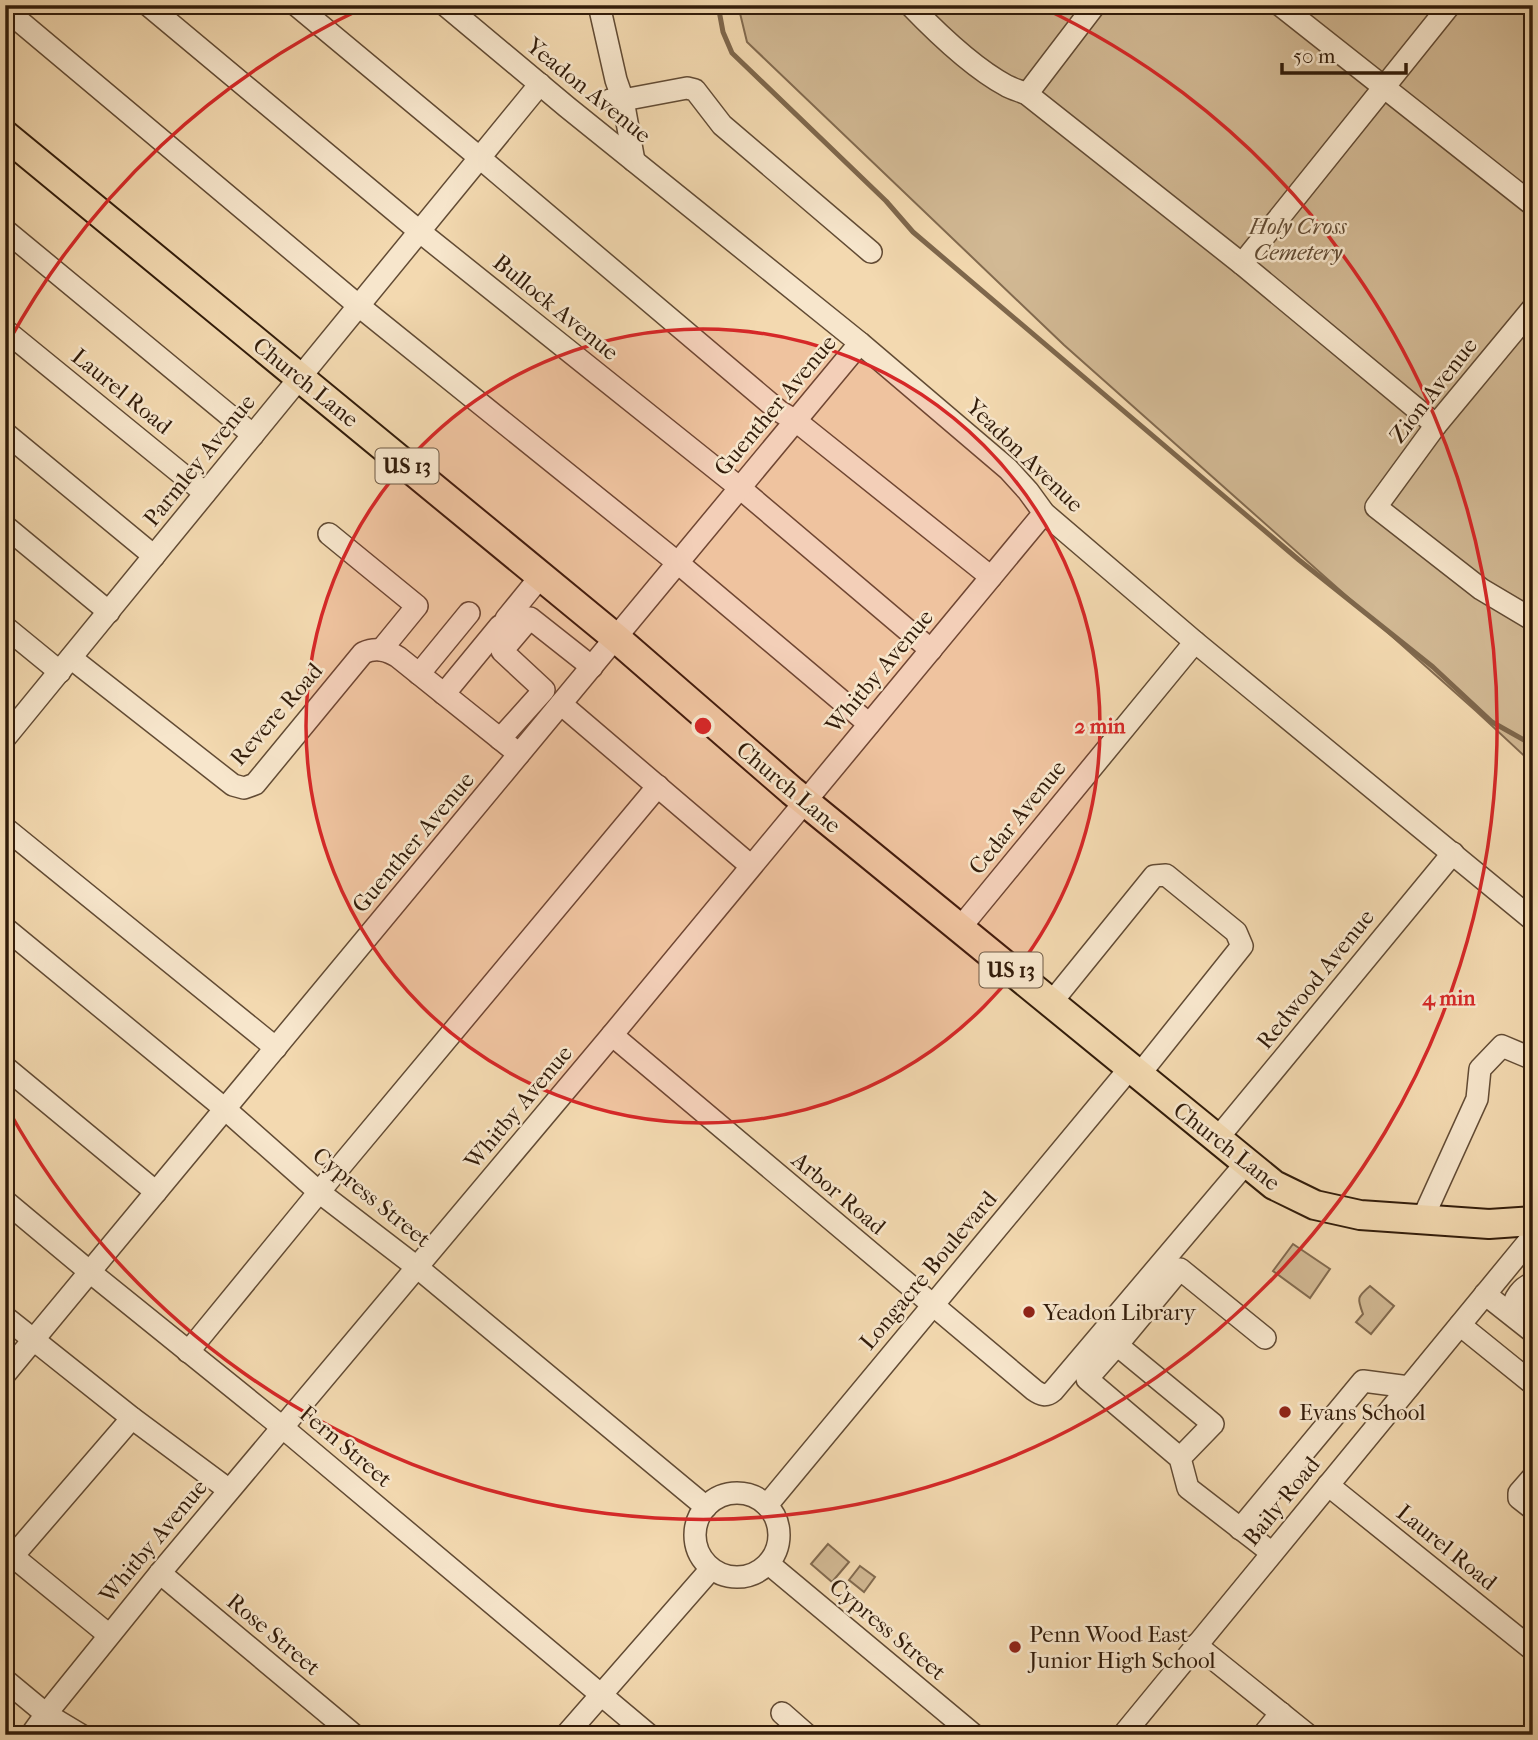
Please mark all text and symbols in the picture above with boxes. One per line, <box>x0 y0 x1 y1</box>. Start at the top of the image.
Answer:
street label: Yeadon Avenue <box>520 31 656 149</box>
scale bar <box>1282 32 1407 76</box>
text: 50 m <box>1293 44 1336 68</box>
park label: Holy Cross Cemetery <box>1248 213 1348 266</box>
street label: Bullock Avenue <box>488 249 624 366</box>
street label: Guenther Avenue <box>709 330 842 481</box>
street label: Church Lane <box>247 332 364 433</box>
street label: Zion Avenue <box>1384 332 1483 448</box>
street label: Laurel Road <box>66 343 178 440</box>
street label: Parmley Avenue <box>138 389 261 532</box>
street label: Yeadon Avenue <box>960 392 1089 518</box>
road number: US 13 <box>376 448 438 484</box>
street label: Whitby Avenue <box>819 604 939 739</box>
street label: Revere Road <box>224 657 329 771</box>
centre of rings <box>691 714 715 738</box>
text: 2 min <box>1074 714 1126 738</box>
street label: Church Lane <box>731 736 846 839</box>
street label: Cedar Avenue <box>963 755 1072 880</box>
street label: Guenther Avenue <box>347 767 480 918</box>
street label: Redwood Avenue <box>1251 904 1380 1055</box>
road number: US 13 <box>979 953 1042 988</box>
text: 4 min <box>1422 986 1476 1011</box>
street label: Whitby Avenue <box>458 1040 578 1175</box>
street label: Church Lane <box>1168 1096 1285 1196</box>
street label: Cypress Street <box>307 1142 436 1253</box>
street label: Arbor Road <box>786 1146 891 1241</box>
street label: Longacre Boulevard <box>854 1185 1003 1355</box>
place label: Yeadon Library <box>1042 1299 1196 1326</box>
marker: Yeadon Library <box>1021 1304 1037 1320</box>
place label: Evans School <box>1299 1399 1426 1426</box>
street label: Fern Street <box>294 1400 397 1493</box>
marker: Evans School <box>1277 1404 1293 1420</box>
street label: Baily Road <box>1237 1451 1326 1551</box>
street label: Whitby Avenue <box>93 1474 213 1609</box>
street label: Laurel Road <box>1391 1499 1503 1596</box>
street label: Cypress Street <box>824 1573 951 1686</box>
street label: Rose Street <box>222 1588 326 1681</box>
place label: Penn Wood East Junior High School <box>1027 1621 1216 1674</box>
marker: Penn Wood East Junior High School <box>1007 1639 1023 1655</box>

